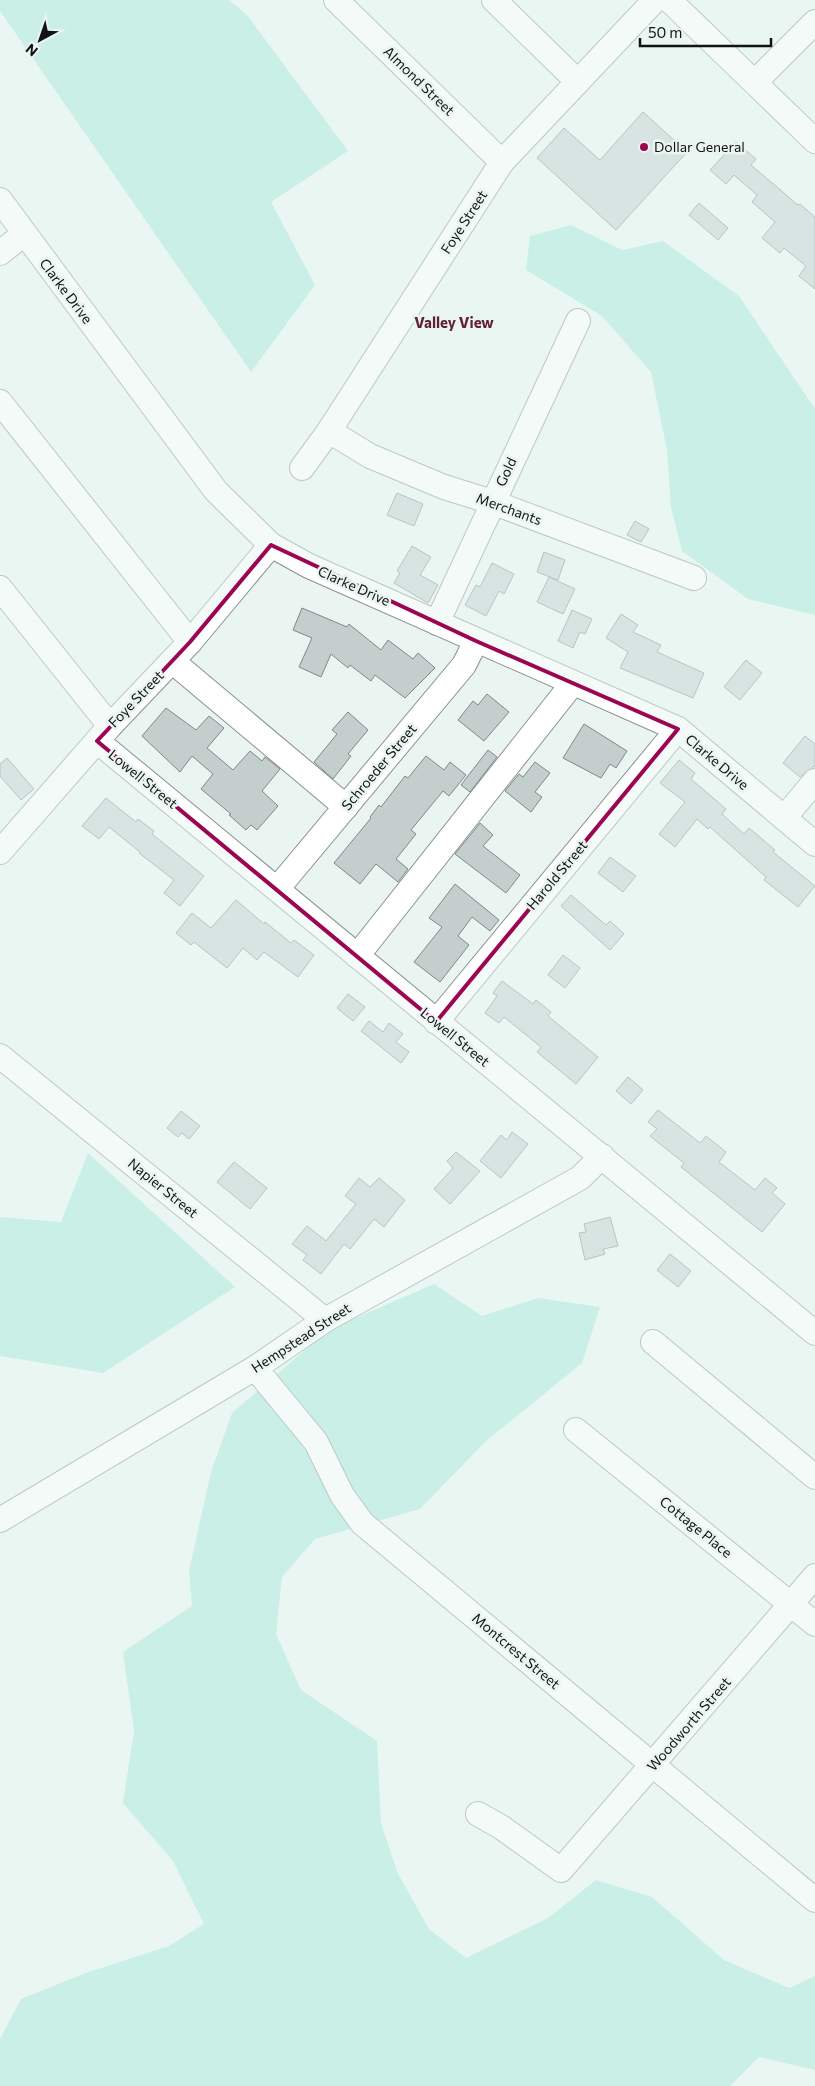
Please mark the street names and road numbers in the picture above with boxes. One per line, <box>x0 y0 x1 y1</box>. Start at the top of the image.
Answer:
street label: Almond Street <box>380 43 459 119</box>
street label: Foye Street <box>437 186 491 257</box>
street label: Clarke Drive <box>36 255 96 327</box>
street label: Gold <box>491 454 520 489</box>
street label: Merchants <box>474 489 544 528</box>
street label: Clarke Drive <box>315 562 393 609</box>
street label: Foye Street <box>104 666 167 731</box>
street label: Schroeder Street <box>338 720 420 813</box>
street label: Clarke Drive <box>682 730 752 793</box>
street label: Lowell Street <box>105 746 181 812</box>
street label: Harold Street <box>523 836 591 913</box>
street label: Lowell Street <box>417 1004 493 1070</box>
street label: Napier Street <box>125 1154 202 1221</box>
street label: Hempstead Street <box>248 1299 354 1376</box>
street label: Cottage Place <box>657 1492 736 1561</box>
street label: Montcrest Street <box>469 1609 564 1692</box>
street label: Woodworth Street <box>643 1673 734 1774</box>

